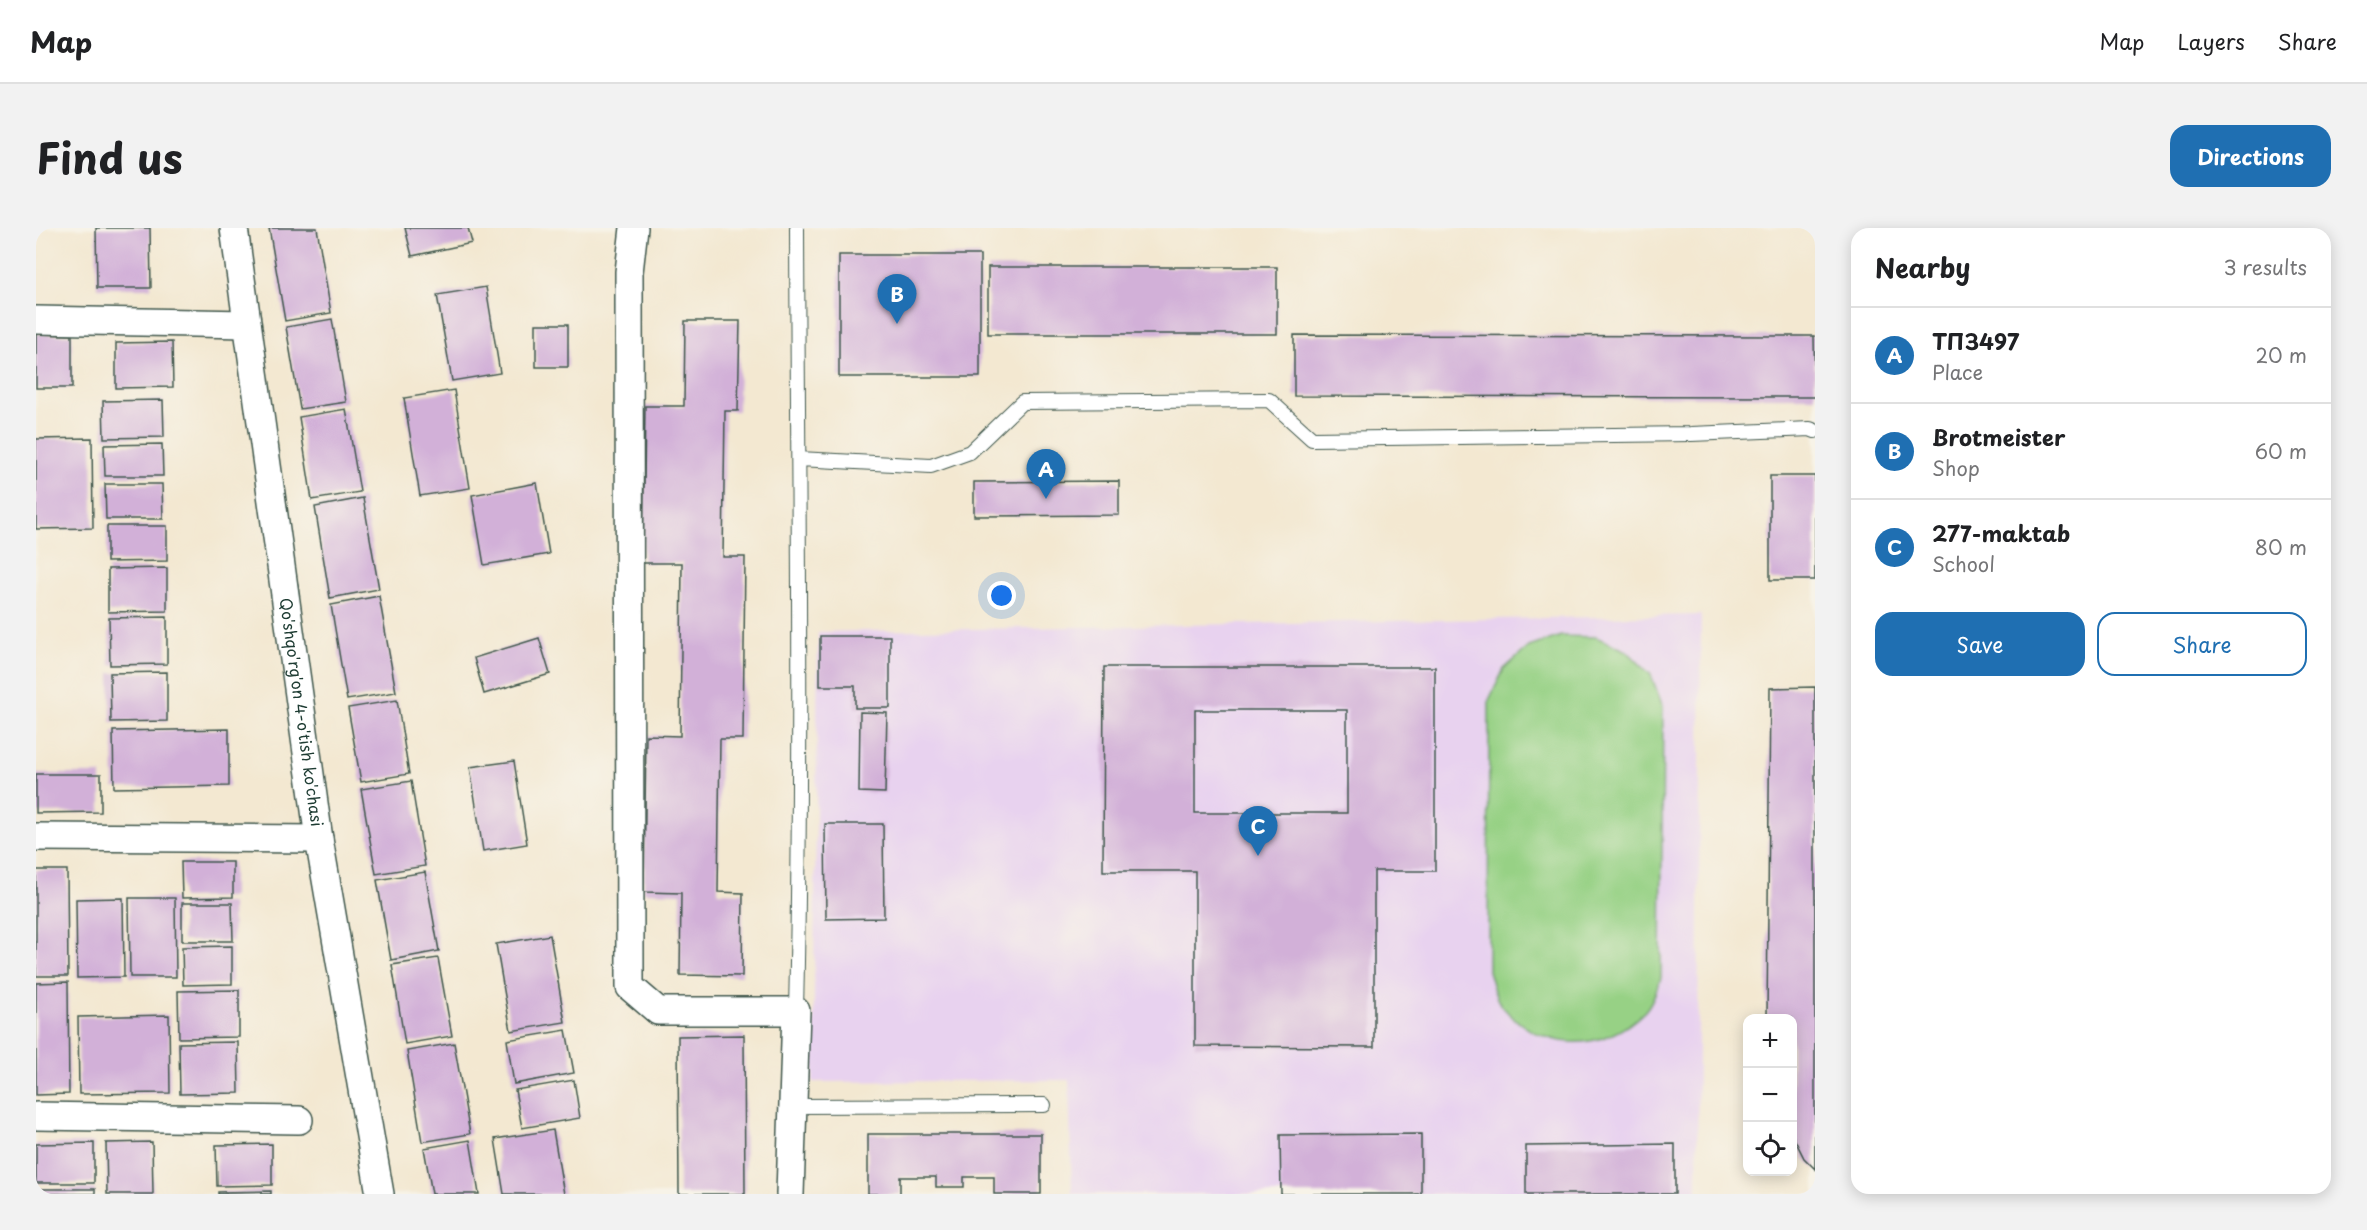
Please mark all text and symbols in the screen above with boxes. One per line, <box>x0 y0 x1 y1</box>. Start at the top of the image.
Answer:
text: Map <box>30 20 92 63</box>
text: Map <box>2100 25 2144 57</box>
text: Layers <box>2177 25 2245 57</box>
text: Share <box>2278 25 2337 57</box>
text: Find us <box>36 125 183 188</box>
button: Directions <box>2170 125 2331 187</box>
text: Nearby <box>1875 248 1970 287</box>
text: 3 results <box>2224 252 2307 282</box>
pin: B <box>878 274 916 324</box>
text: ТП3497 <box>1932 324 2019 357</box>
text: A <box>1887 340 1902 370</box>
text: 20 m <box>2255 340 2307 370</box>
text: Place <box>1932 357 1983 387</box>
text: Brotmeister <box>1932 420 2065 453</box>
text: B <box>1888 436 1901 466</box>
text: 60 m <box>2255 436 2307 466</box>
pin: A <box>1026 450 1066 499</box>
text: Shop <box>1932 453 1980 483</box>
text: 277-maktab <box>1932 516 2070 549</box>
text: C <box>1887 532 1902 562</box>
text: 80 m <box>2255 532 2307 562</box>
text: School <box>1932 549 1995 579</box>
your location <box>987 581 1016 610</box>
street label: Qo'shqo'rg'on 4-o'tish ko'chasi <box>275 596 330 828</box>
button: Save <box>1875 612 2085 676</box>
button: Share <box>2097 612 2307 676</box>
pin: C <box>1238 806 1278 856</box>
map controls <box>1743 1014 1797 1176</box>
button: + <box>1743 1014 1797 1068</box>
button: − <box>1743 1068 1797 1122</box>
button: locate <box>1743 1122 1797 1176</box>

